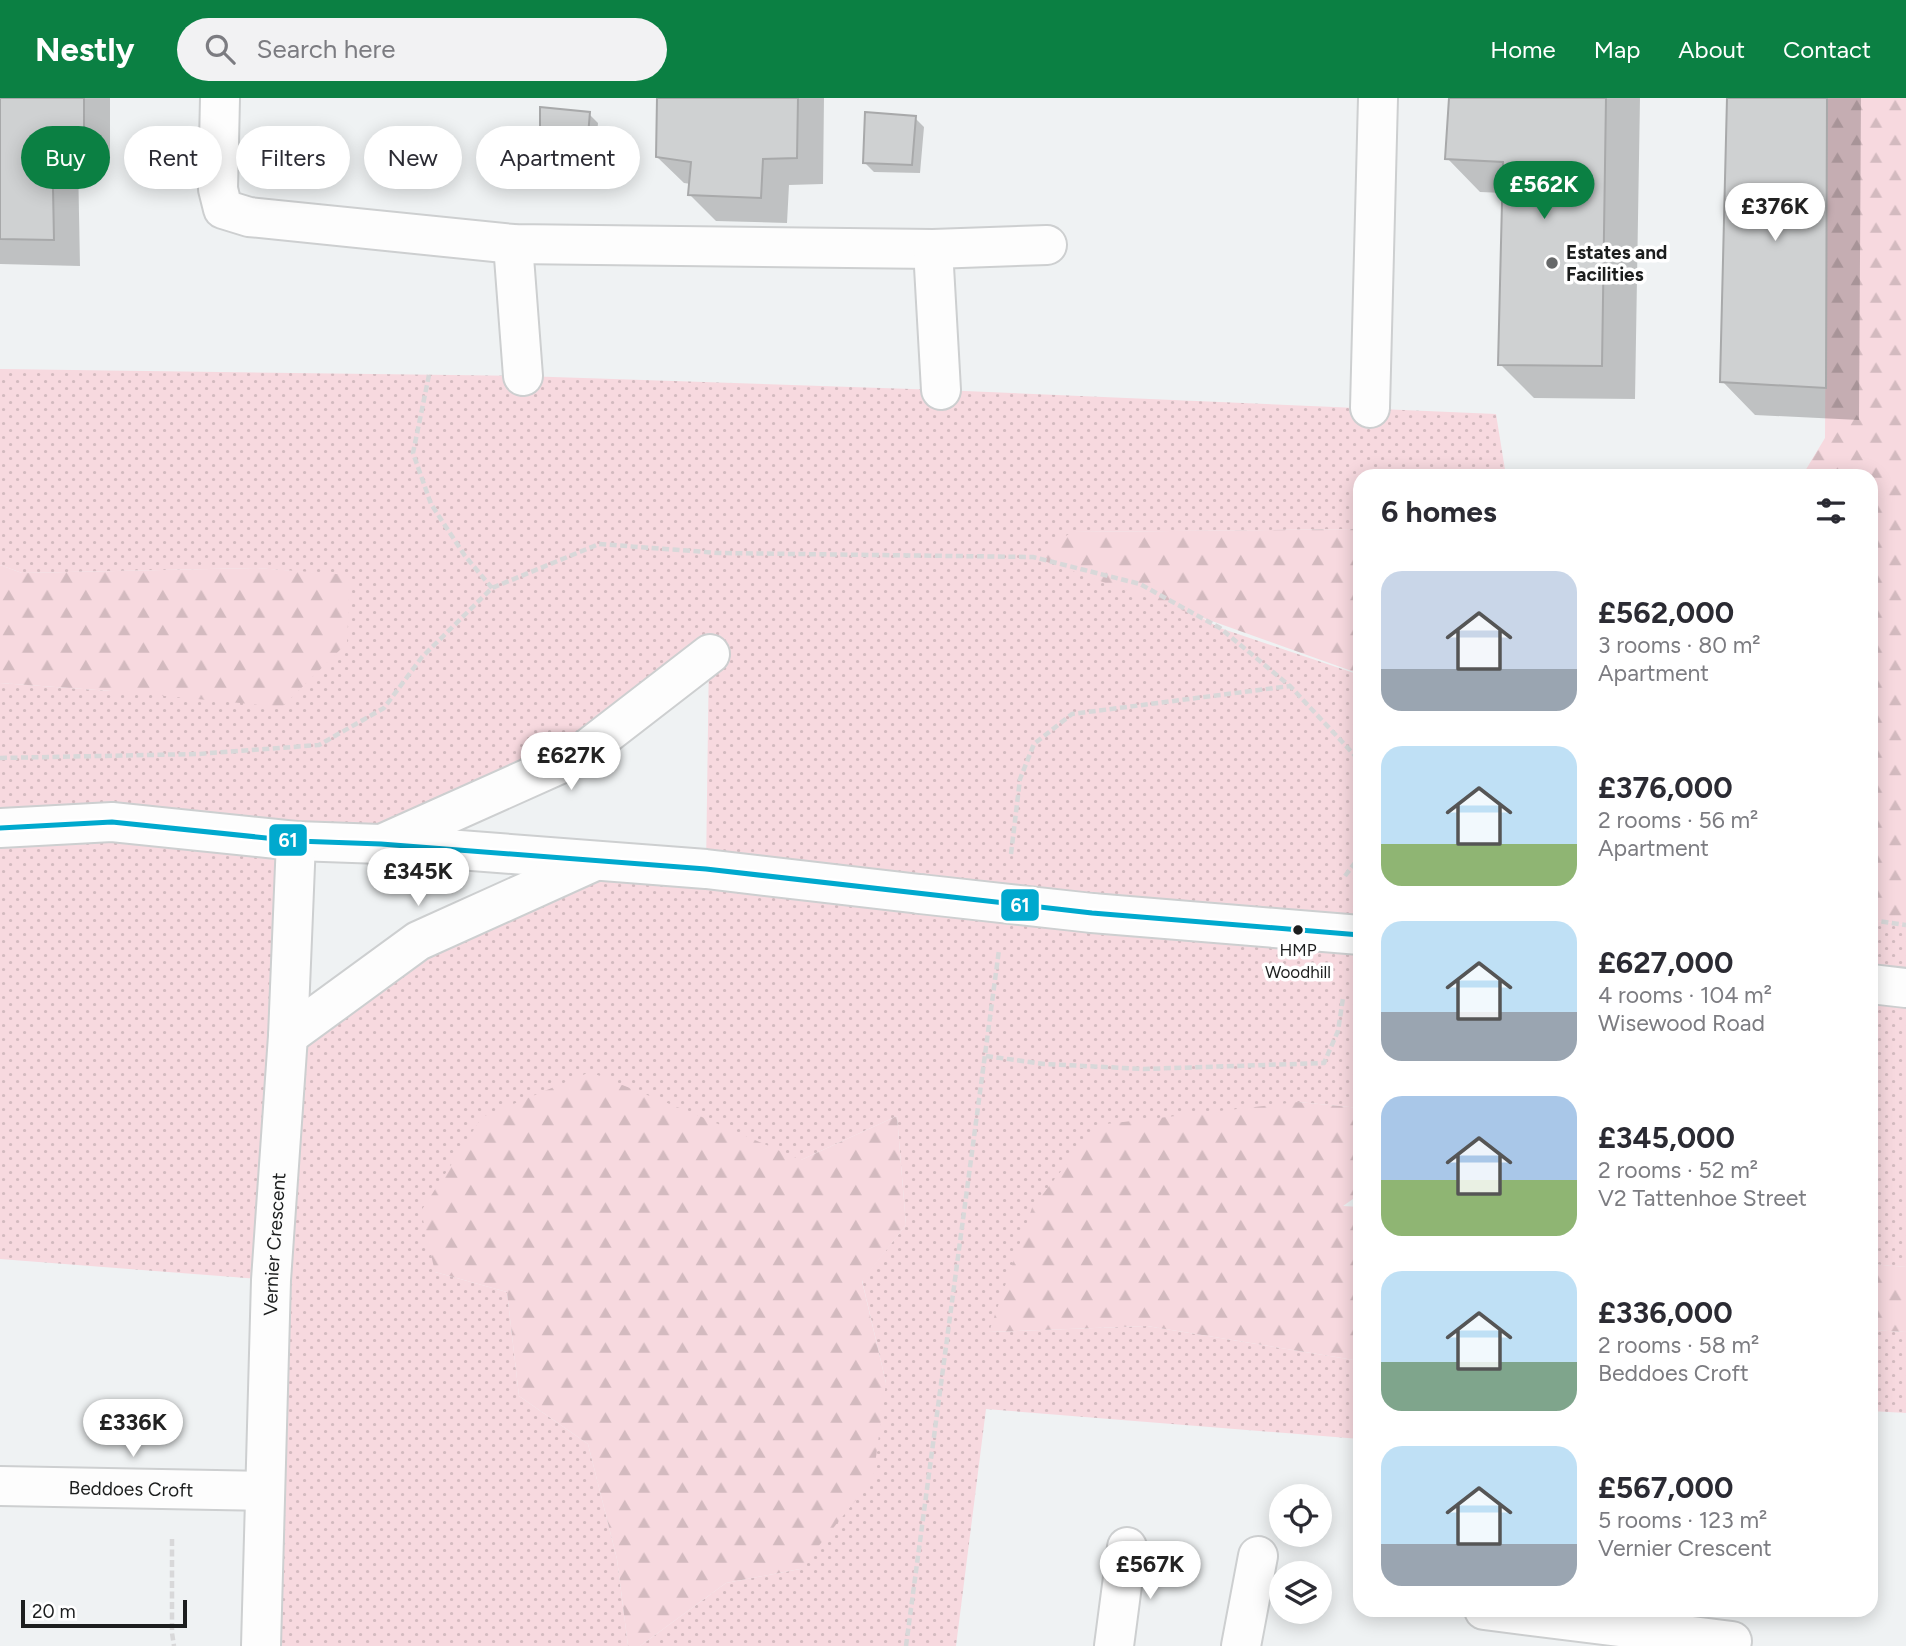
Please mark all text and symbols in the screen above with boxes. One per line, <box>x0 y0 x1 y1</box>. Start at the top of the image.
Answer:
search box <box>177 18 667 81</box>
text: Nestly <box>35 30 135 69</box>
icon: search <box>201 30 239 68</box>
text: Search here <box>257 33 395 65</box>
text: Home <box>1490 35 1556 64</box>
text: Map <box>1594 35 1640 64</box>
text: About <box>1678 35 1745 64</box>
text: Contact <box>1783 35 1871 64</box>
chip: Buy <box>21 126 110 189</box>
chip: Rent <box>124 126 222 189</box>
chip: Filters <box>236 126 350 189</box>
chip: New <box>364 126 462 189</box>
chip: Apartment <box>476 126 640 189</box>
pin: £562K <box>1495 162 1593 221</box>
text: £562K <box>1509 170 1579 198</box>
pin: £376K <box>1726 184 1824 243</box>
text: £376K <box>1741 192 1809 220</box>
place label: Estates and Facilities <box>1566 241 1667 286</box>
marker: Estates and Facilities <box>1544 255 1560 271</box>
icon: filters <box>1812 492 1850 530</box>
text: 6 homes <box>1381 493 1497 530</box>
text: £562,000 <box>1598 594 1734 631</box>
icon: home <box>1437 599 1521 683</box>
text: 3 rooms · 80 m² <box>1598 631 1761 659</box>
text: Apartment <box>1598 659 1709 687</box>
pin: £627K <box>522 732 620 792</box>
text: £627K <box>537 741 605 769</box>
text: £376,000 <box>1598 769 1733 806</box>
icon: home <box>1437 774 1521 858</box>
text: 2 rooms · 56 m² <box>1598 806 1758 834</box>
line badge: 61 <box>268 823 308 857</box>
text: 61 <box>278 829 298 852</box>
text: Apartment <box>1598 834 1709 862</box>
pin: £345K <box>369 848 467 908</box>
text: £345K <box>383 857 453 885</box>
line badge: 61 <box>1000 888 1040 922</box>
text: 61 <box>1010 894 1030 917</box>
marker: HMP Woodhill <box>1291 923 1305 937</box>
place label: HMP Woodhill <box>1265 940 1331 982</box>
text: £627,000 <box>1598 944 1733 981</box>
icon: home <box>1437 949 1521 1033</box>
text: 4 rooms · 104 m² <box>1598 981 1772 1009</box>
text: Wisewood Road <box>1598 1009 1765 1037</box>
text: £345,000 <box>1598 1119 1735 1156</box>
icon: home <box>1437 1124 1521 1208</box>
text: 2 rooms · 52 m² <box>1598 1156 1758 1184</box>
street label: Vernier Crescent <box>259 1172 290 1316</box>
text: V2 Tattenhoe Street <box>1598 1184 1807 1212</box>
text: £336,000 <box>1598 1294 1733 1331</box>
icon: home <box>1437 1299 1521 1383</box>
text: 2 rooms · 58 m² <box>1598 1331 1759 1359</box>
text: Beddoes Croft <box>1598 1359 1749 1387</box>
pin: £336K <box>84 1400 182 1459</box>
text: £336K <box>99 1408 167 1436</box>
text: £567,000 <box>1598 1469 1733 1506</box>
icon: home <box>1437 1474 1521 1558</box>
street label: Beddoes Croft <box>68 1476 193 1501</box>
map controls <box>1269 1484 1332 1624</box>
button: locate <box>1269 1484 1332 1547</box>
text: 5 rooms · 123 m² <box>1598 1506 1767 1534</box>
text: Vernier Crescent <box>1598 1534 1772 1562</box>
pin: £567K <box>1101 1542 1199 1601</box>
text: £567K <box>1116 1550 1184 1578</box>
button: layers <box>1269 1561 1332 1624</box>
scale bar <box>21 1597 187 1629</box>
text: 20 m <box>32 1600 76 1623</box>

